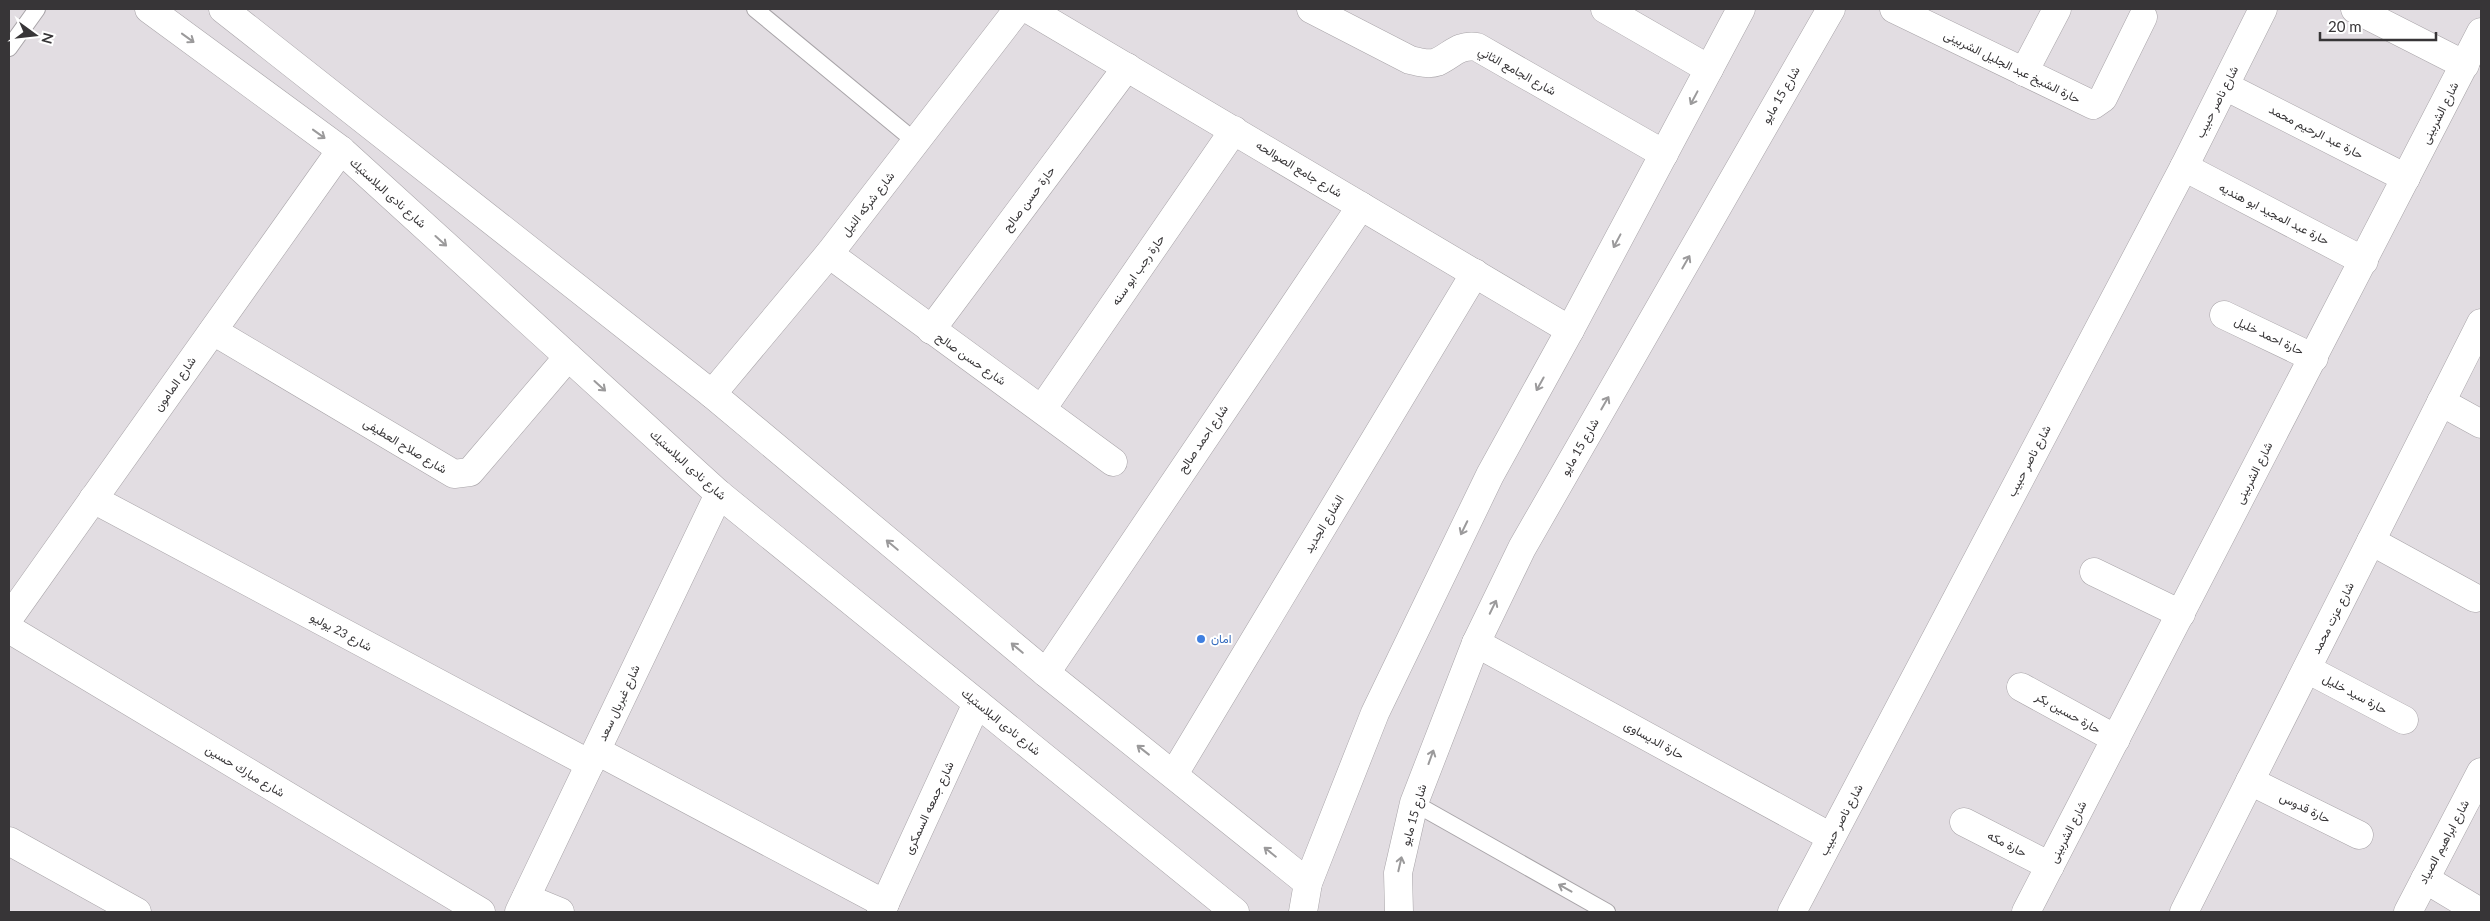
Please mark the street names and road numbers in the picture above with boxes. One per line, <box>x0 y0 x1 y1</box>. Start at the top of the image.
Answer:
street label: حارة الشيخ عبد الجليل الشربينى <box>1941 27 2083 108</box>
street label: شارع الجامع الثاني <box>1474 43 1559 101</box>
street label: شارع ناصر حبيب <box>2192 63 2243 141</box>
street label: شارع 15 مايو <box>1758 64 1805 127</box>
street label: شارع الشربينى <box>2418 79 2463 147</box>
street label: حارة عبد الرحيم محمد <box>2266 101 2366 163</box>
street label: شارع جامع الصوالحه <box>1253 137 1345 202</box>
street label: شارع نادى البلاستيك <box>346 154 430 232</box>
street label: حارة حسن صالح <box>999 163 1060 235</box>
street label: شارع شركه النيل <box>838 168 899 240</box>
street label: حارة عبد المجيد ابو هنديه <box>2216 179 2332 249</box>
street label: حارة رجب ابو سنه <box>1108 231 1168 309</box>
street label: حارة احمد خليل <box>2232 313 2306 359</box>
street label: شارع حسن صالح <box>932 329 1009 390</box>
street label: شارع المامون <box>150 353 201 415</box>
street label: شارع احمد صالح <box>1174 402 1233 477</box>
street label: شارع صلاح العطيفى <box>360 415 450 478</box>
street label: شارع 15 مايو <box>1557 416 1604 479</box>
street label: شارع ناصر حبيب <box>2003 422 2056 500</box>
street label: شارع نادى البلاستيك <box>646 426 730 504</box>
street label: شارع الشربينى <box>2232 439 2277 507</box>
street label: الشارع الجديد <box>1300 492 1348 557</box>
street label: شارع عزت محمد <box>2308 579 2359 657</box>
street label: شارع 23 يوليو <box>307 609 375 656</box>
street label: شارع غبريال سعد <box>594 662 645 744</box>
street label: حارة سيد خليل <box>2320 670 2390 718</box>
street label: شارع نادى البلاستيك <box>957 685 1044 760</box>
street label: حارة حسين بكر <box>2032 688 2103 737</box>
street label: حارة الديساوى <box>1621 717 1687 763</box>
street label: شارع مبارك حسين <box>202 741 287 802</box>
street label: شارع جمعه السمكرى <box>900 759 958 857</box>
street label: شارع ناصر حبيب <box>1815 781 1868 859</box>
street label: شارع 15 مايو <box>1398 782 1431 848</box>
street label: حارة قدوس <box>2277 789 2333 827</box>
street label: شارع ابراهيم الصياد <box>2415 797 2474 887</box>
street label: شارع الشربينى <box>2046 798 2091 866</box>
street label: حارة مكه <box>1985 827 2029 861</box>

